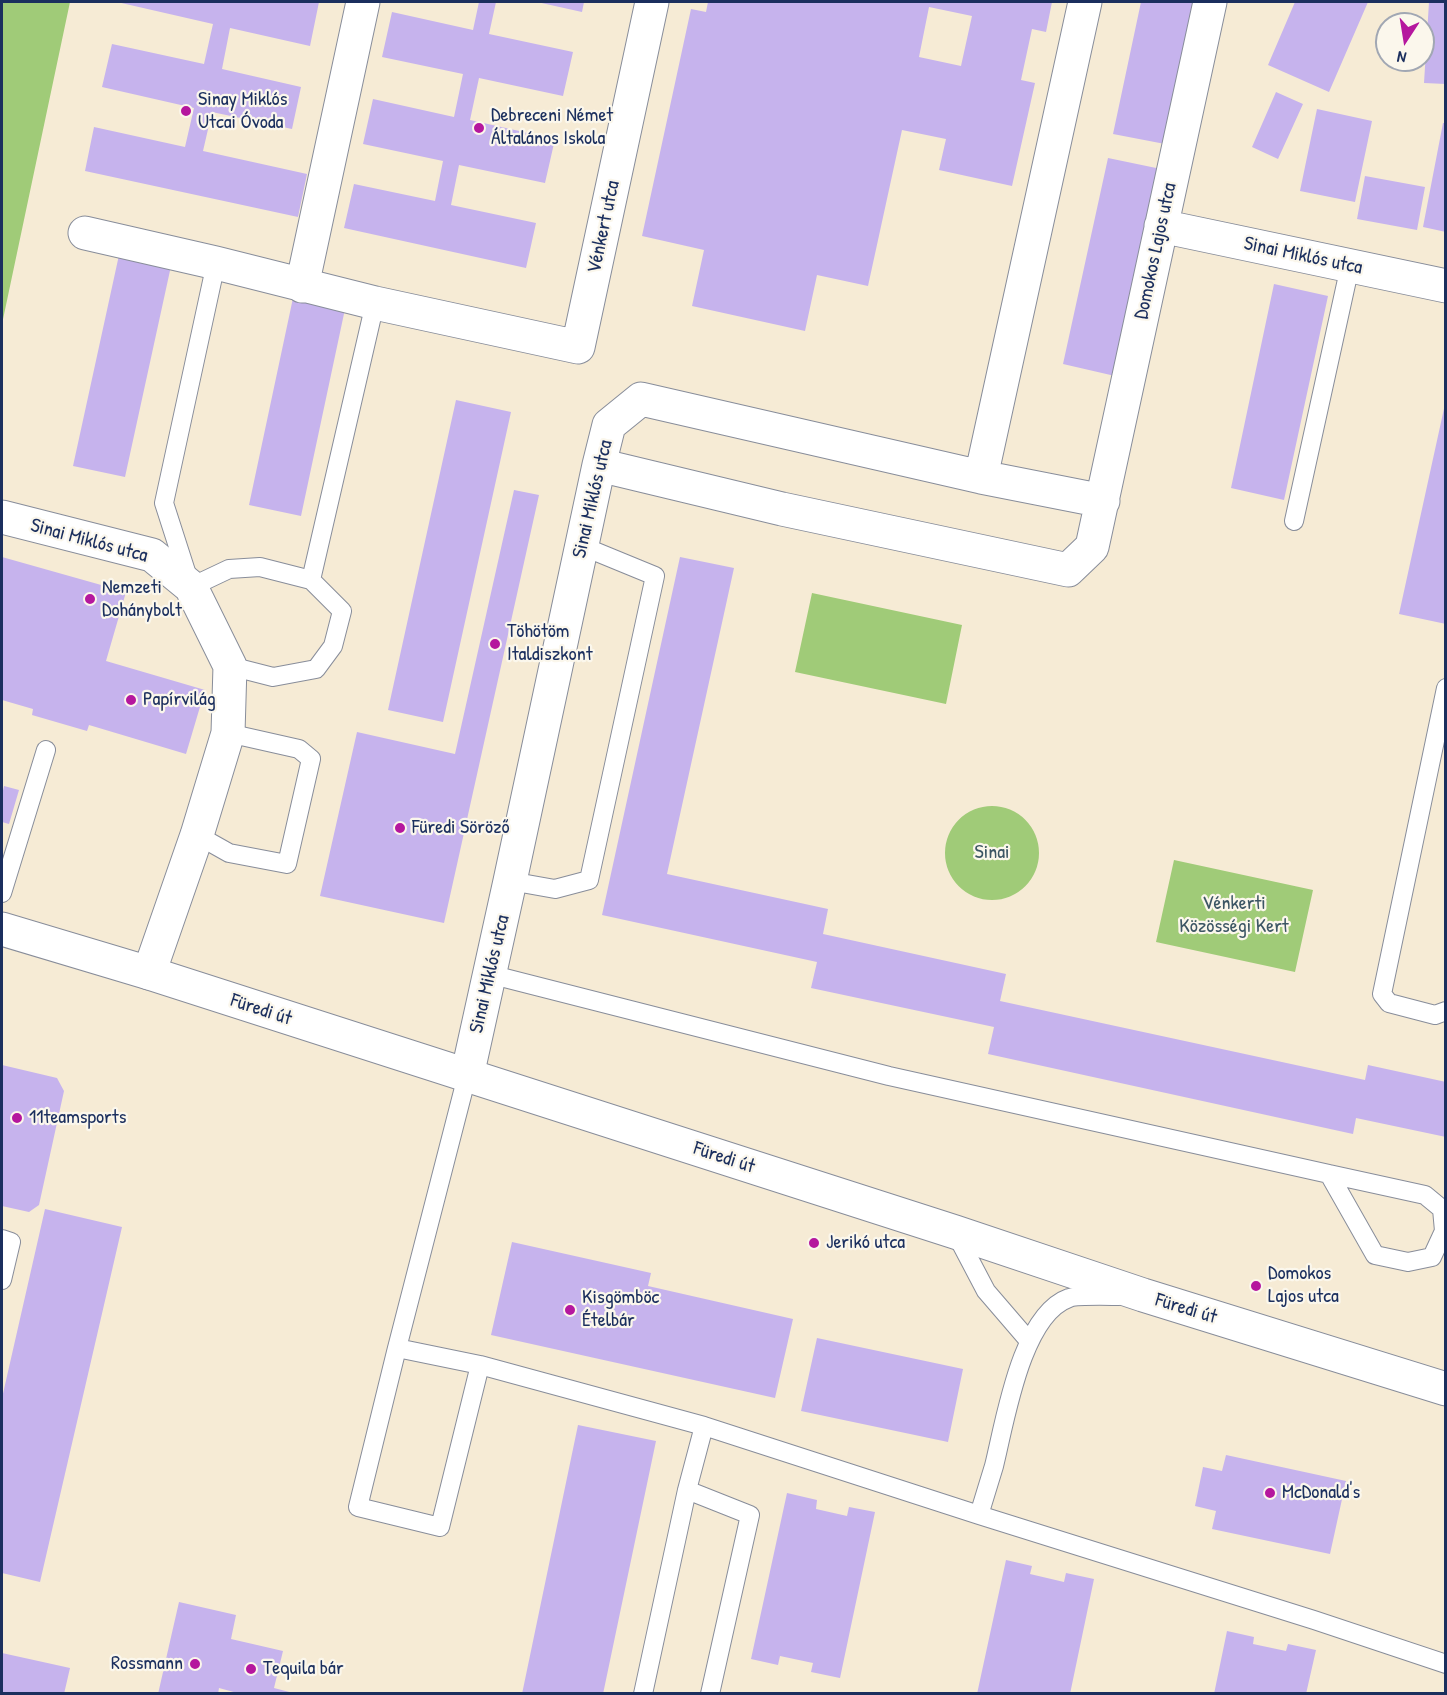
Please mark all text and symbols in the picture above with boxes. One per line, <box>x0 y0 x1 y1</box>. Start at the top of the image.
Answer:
north arrow <box>1375 12 1435 72</box>
text: N <box>1395 46 1408 69</box>
place label: Sinay Miklós Utcai Óvoda <box>198 88 287 135</box>
marker: Sinay Miklós Utcai Óvoda <box>179 104 193 118</box>
place label: Debreceni Német Általános Iskola <box>491 104 613 151</box>
marker: Debreceni Német Általános Iskola <box>472 121 486 135</box>
street label: Vénkert utca <box>582 178 626 276</box>
street label: Domokos Lajos utca <box>1130 181 1182 321</box>
street label: Sinai Miklós utca <box>1242 232 1364 280</box>
street label: Sinai Miklós utca <box>568 438 618 560</box>
street label: Sinai Miklós utca <box>28 514 150 568</box>
place label: Nemzeti Dohánybolt <box>102 576 182 623</box>
marker: Nemzeti Dohánybolt <box>83 592 97 606</box>
place label: Töhötöm Italdiszkont <box>507 620 593 667</box>
marker: Töhötöm Italdiszkont <box>488 637 502 651</box>
place label: Papírvilág <box>143 688 216 712</box>
marker: Papírvilág <box>124 693 138 707</box>
place label: Füredi Söröző <box>412 816 510 840</box>
marker: Füredi Söröző <box>393 821 407 835</box>
park label: Sinai <box>974 841 1010 865</box>
park label: Vénkerti Közösségi Kert <box>1179 892 1289 939</box>
street label: Sinai Miklós utca <box>465 913 515 1035</box>
street label: Füredi út <box>227 989 295 1031</box>
place label: 11teamsports <box>29 1106 126 1130</box>
marker: 11teamsports <box>10 1111 24 1125</box>
street label: Füredi út <box>690 1137 758 1179</box>
place label: Jerikó utca <box>826 1231 905 1255</box>
marker: Jerikó utca <box>807 1236 821 1250</box>
place label: Domokos Lajos utca <box>1268 1262 1339 1309</box>
marker: Domokos Lajos utca <box>1249 1279 1263 1293</box>
place label: Kisgömböc Ételbár <box>582 1286 659 1333</box>
street label: Füredi út <box>1152 1288 1220 1330</box>
marker: Kisgömböc Ételbár <box>563 1303 577 1317</box>
place label: McDonald's <box>1282 1481 1360 1505</box>
marker: McDonald's <box>1263 1486 1277 1500</box>
place label: Rossmann <box>111 1652 183 1676</box>
marker: Rossmann <box>188 1657 202 1671</box>
place label: Tequila bár <box>263 1657 344 1681</box>
marker: Tequila bár <box>244 1662 258 1676</box>

